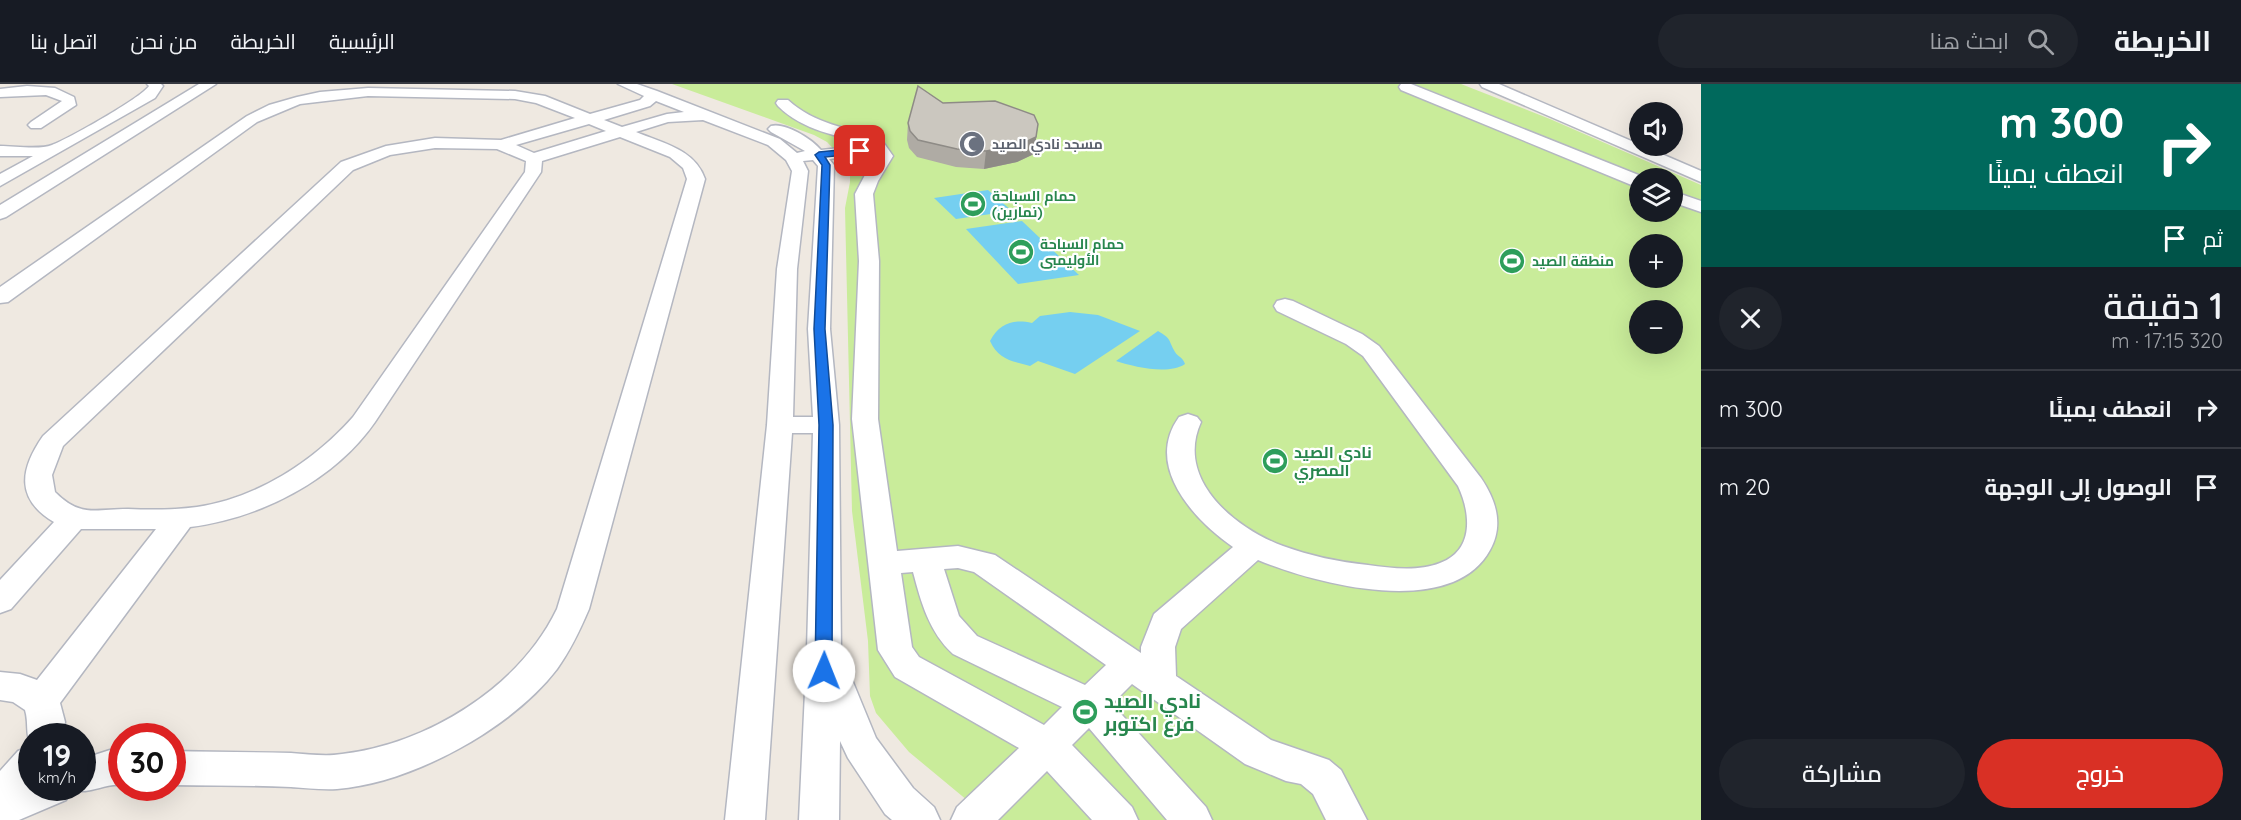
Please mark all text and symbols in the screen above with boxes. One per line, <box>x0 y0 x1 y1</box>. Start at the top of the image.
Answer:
search box <box>1658 14 2078 68</box>
text: الخريطة <box>2114 23 2211 58</box>
icon: search <box>2024 25 2057 58</box>
text: ابحث هنا <box>1929 27 2009 55</box>
text: اتصل بنا <box>30 28 98 54</box>
text: من نحن <box>131 28 197 54</box>
text: الخريطة <box>230 28 296 54</box>
text: الرئيسية <box>329 28 395 54</box>
text: 300 m <box>1999 96 2124 149</box>
map controls <box>1629 102 1683 354</box>
button: sound <box>1629 102 1683 156</box>
icon: right <box>2145 108 2223 186</box>
pin <box>834 125 885 176</box>
mosque icon: مسجد نادي الصيد <box>957 129 987 159</box>
icon: arrive <box>843 134 876 167</box>
place label: مسجد نادي الصيد <box>992 135 1103 155</box>
text: انعطف يمينًا <box>1987 156 2124 190</box>
button: layers <box>1629 168 1683 222</box>
place label: حمام السباحة (تمارين) <box>992 187 1076 221</box>
sports icon: حمام السباحة (تمارين) <box>958 189 988 219</box>
icon: arrive <box>2158 222 2191 255</box>
text: ثم <box>2203 225 2223 253</box>
button: + <box>1629 234 1683 288</box>
place label: حمام السباحة الأوليمبى <box>1040 235 1124 269</box>
sports icon: حمام السباحة الأوليمبى <box>1006 237 1036 267</box>
sports icon: منطقة الصيد <box>1497 246 1527 276</box>
place label: منطقة الصيد <box>1532 252 1614 270</box>
text: 1 دقيقة <box>2103 283 2223 328</box>
button: close <box>1719 287 1782 350</box>
button: − <box>1629 300 1683 354</box>
text: 320 m · 17:15 <box>2111 328 2223 353</box>
icon: right <box>2190 393 2223 426</box>
text: 300 m <box>1719 395 1783 423</box>
text: انعطف يمينًا <box>2049 395 2172 423</box>
place label: نادى الصيد المصري <box>1294 442 1372 483</box>
sports icon: نادى الصيد المصري <box>1260 446 1290 476</box>
icon: arrive <box>2190 471 2223 504</box>
text: 20 m <box>1719 473 1770 501</box>
text: الوصول إلى الوجهة <box>1984 473 2172 501</box>
position arrow <box>792 639 856 703</box>
place label: نادي الصيد فرع اكتوبر <box>1103 688 1201 738</box>
sports icon: نادي الصيد فرع اكتوبر <box>1070 697 1100 727</box>
speed limit sign: 30 <box>108 723 186 801</box>
text: 19 <box>43 736 71 774</box>
button: مشاركة <box>1719 739 1965 808</box>
button: خروج <box>1977 739 2223 808</box>
text: km/h <box>38 768 76 787</box>

